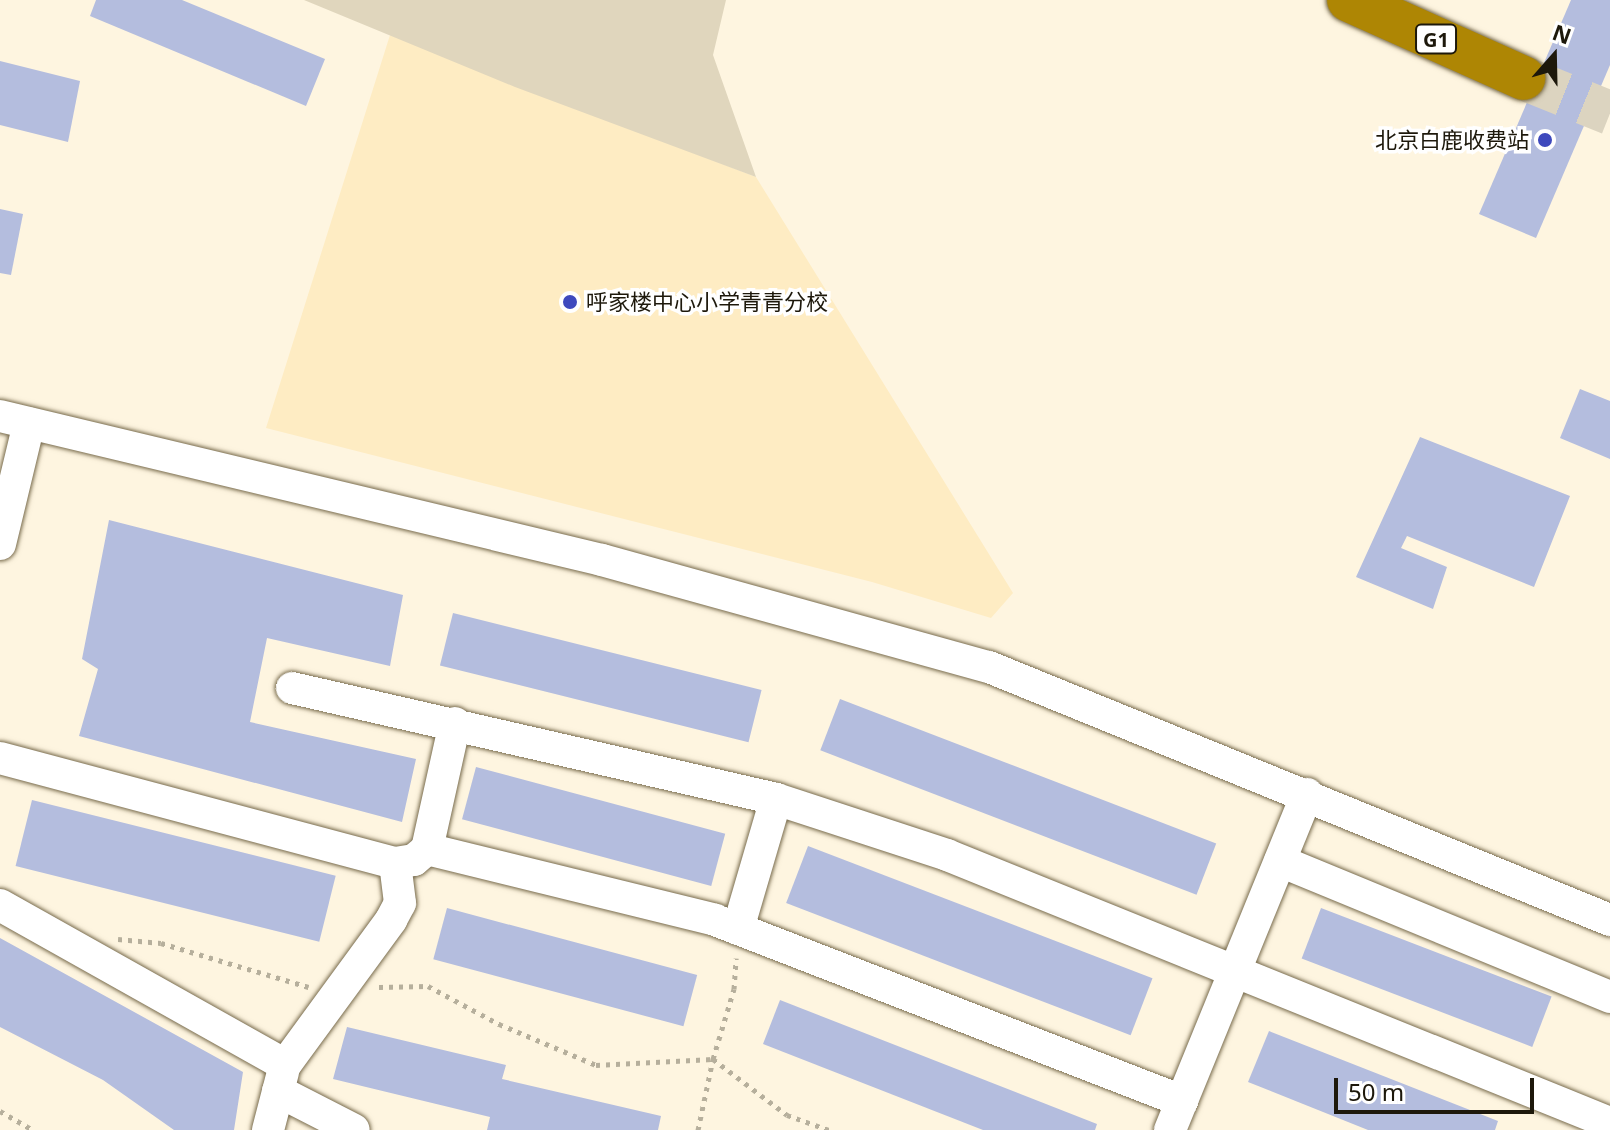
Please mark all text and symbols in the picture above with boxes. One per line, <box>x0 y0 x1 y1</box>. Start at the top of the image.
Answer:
north arrow <box>1514 16 1594 96</box>
text: N <box>1549 16 1576 51</box>
road number: G1 <box>1414 23 1458 55</box>
place label: 北京白鹿收费站 <box>1375 127 1529 153</box>
marker: 北京白鹿收费站 <box>1536 131 1554 149</box>
place label: 呼家楼中心小学青青分校 <box>586 289 828 315</box>
marker: 呼家楼中心小学青青分校 <box>561 293 579 311</box>
scale bar <box>1338 1062 1538 1112</box>
text: 50 m <box>1348 1075 1404 1108</box>

